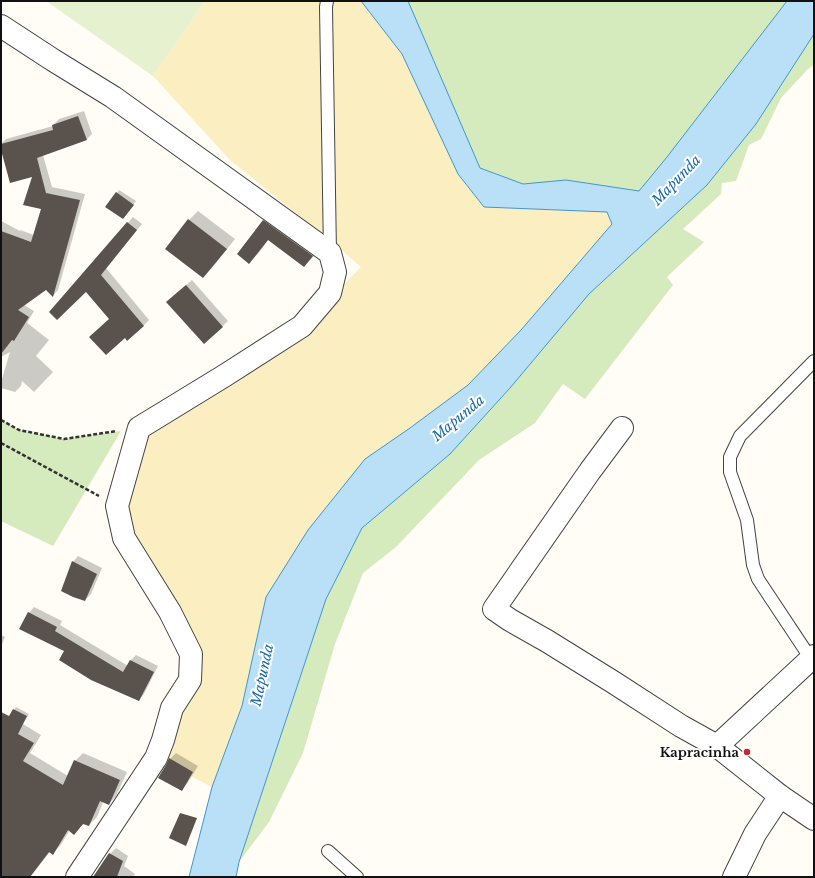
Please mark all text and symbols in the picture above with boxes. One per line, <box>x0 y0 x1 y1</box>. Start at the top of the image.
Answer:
water label: Mapunda <box>647 151 704 210</box>
water label: Mapunda <box>427 391 488 446</box>
water label: Mapunda <box>246 642 277 709</box>
place label: Kapracinha <box>660 744 740 761</box>
marker: Kapracinha <box>742 747 752 757</box>

